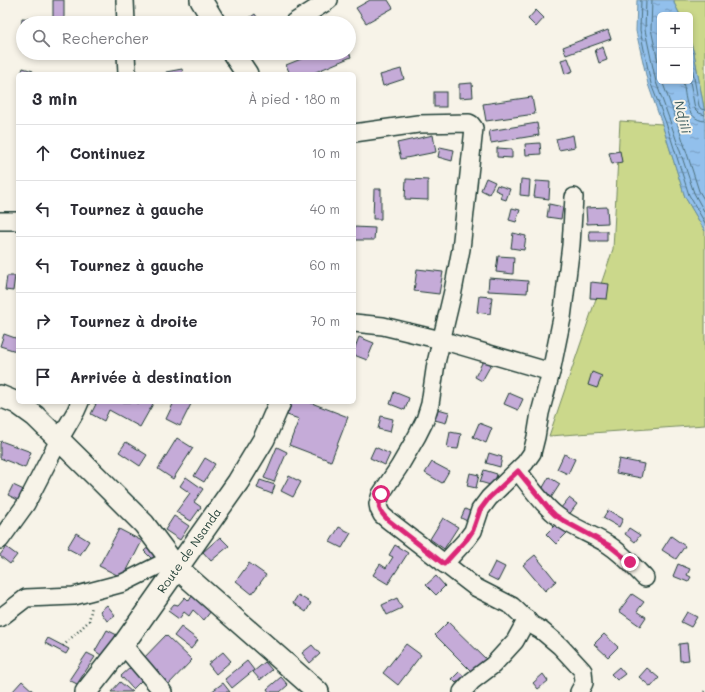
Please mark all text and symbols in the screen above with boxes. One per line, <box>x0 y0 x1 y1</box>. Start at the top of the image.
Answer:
map controls <box>657 12 693 84</box>
button: + <box>657 12 693 48</box>
search box <box>16 16 356 60</box>
icon: search <box>30 27 52 49</box>
text: Rechercher <box>62 28 149 48</box>
button: − <box>657 48 693 84</box>
text: 3 min <box>32 87 77 109</box>
text: À pied · 180 m <box>248 90 340 107</box>
water label: Ndjili <box>671 99 696 135</box>
icon: ahead <box>32 142 54 164</box>
text: Continuez <box>70 143 145 163</box>
text: 10 m <box>312 144 340 161</box>
icon: left <box>32 198 54 220</box>
text: Tournez à gauche <box>70 199 204 219</box>
text: 40 m <box>310 200 340 217</box>
icon: left <box>32 254 54 276</box>
text: Tournez à gauche <box>70 255 204 275</box>
text: 60 m <box>310 256 340 273</box>
icon: right <box>32 310 54 332</box>
text: Tournez à droite <box>70 311 198 331</box>
text: 70 m <box>310 312 340 329</box>
icon: arrive <box>32 366 54 388</box>
text: Arrivée à destination <box>70 367 232 387</box>
route start <box>372 485 390 503</box>
street label: Route de Nsanda <box>153 505 224 596</box>
route end <box>621 553 639 571</box>

